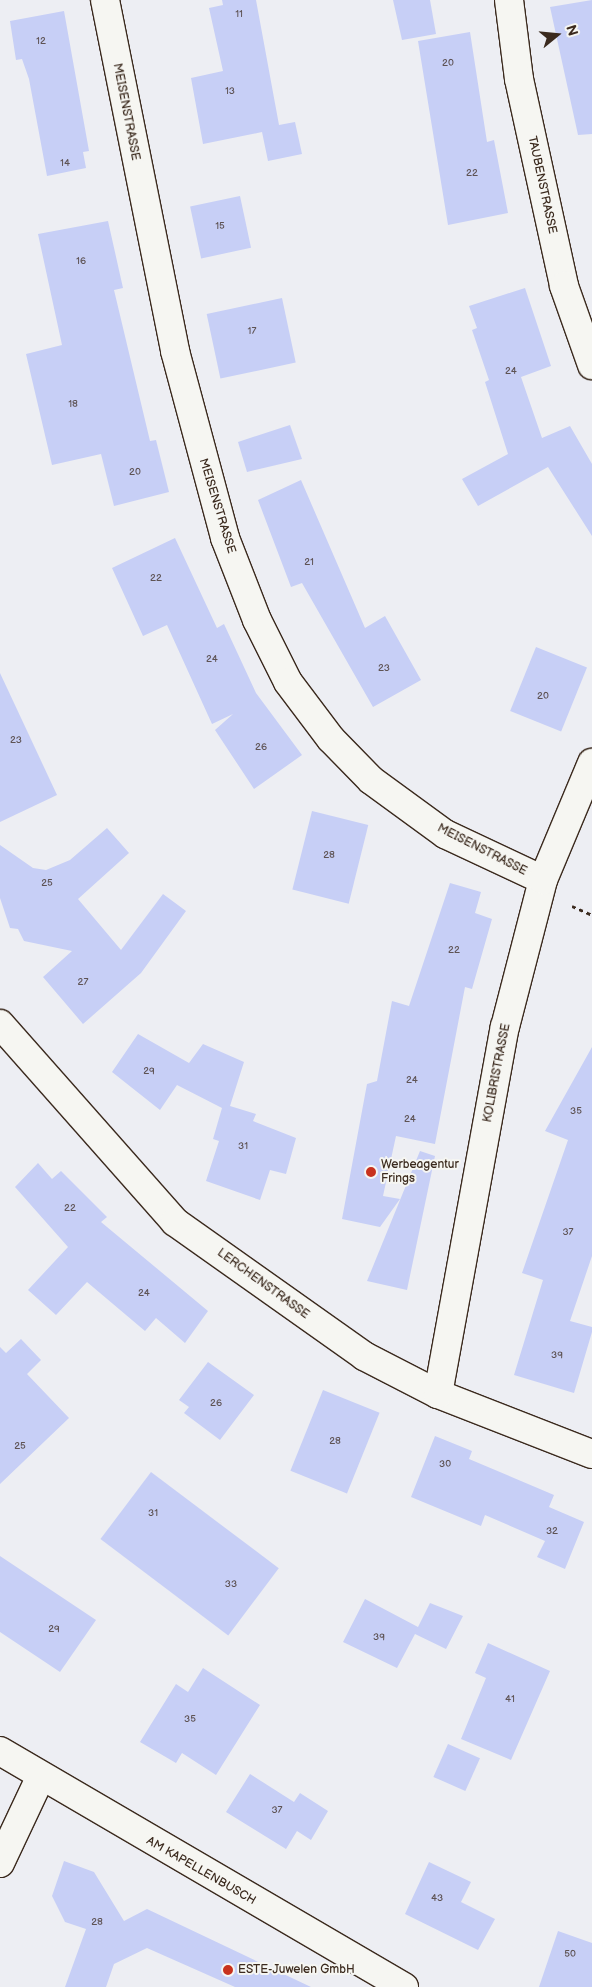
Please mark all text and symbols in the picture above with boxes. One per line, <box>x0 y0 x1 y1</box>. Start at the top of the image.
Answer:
house number: 11 <box>235 9 243 21</box>
north arrow <box>532 10 582 60</box>
text: N <box>562 23 581 38</box>
house number: 12 <box>36 36 46 48</box>
house number: 20 <box>442 58 454 70</box>
street label: MEISENSTRASSE <box>110 62 142 162</box>
house number: 13 <box>225 86 235 98</box>
street label: TAUBENSTRASSE <box>525 135 559 235</box>
house number: 14 <box>60 158 70 170</box>
house number: 22 <box>466 168 478 180</box>
house number: 15 <box>215 221 225 233</box>
house number: 16 <box>76 256 86 268</box>
house number: 17 <box>248 326 256 338</box>
house number: 24 <box>505 366 517 378</box>
house number: 18 <box>68 399 78 411</box>
street label: MEISENSTRASSE <box>196 457 238 555</box>
house number: 20 <box>129 467 141 479</box>
house number: 21 <box>304 557 314 569</box>
house number: 22 <box>150 573 162 585</box>
house number: 24 <box>206 654 218 666</box>
house number: 23 <box>378 663 390 675</box>
house number: 20 <box>537 691 549 703</box>
house number: 23 <box>10 735 22 747</box>
house number: 26 <box>255 742 267 754</box>
street label: MEISENSTRASSE <box>435 821 529 879</box>
house number: 28 <box>323 850 335 862</box>
house number: 25 <box>41 878 53 890</box>
house number: 22 <box>448 945 460 957</box>
house number: 27 <box>78 977 88 989</box>
street label: KOLIBRISTRASSE <box>480 1022 514 1124</box>
house number: 29 <box>143 1066 155 1078</box>
house number: 24 <box>406 1075 418 1087</box>
house number: 35 <box>570 1106 582 1118</box>
house number: 24 <box>404 1114 416 1126</box>
house number: 31 <box>238 1141 248 1153</box>
place label: Werbeagentur Frings <box>381 1158 459 1186</box>
marker: Werbeagentur Frings <box>365 1166 377 1178</box>
house number: 22 <box>64 1203 76 1215</box>
house number: 37 <box>562 1227 574 1239</box>
street label: LERCHENSTRASSE <box>214 1246 312 1322</box>
house number: 24 <box>138 1288 150 1300</box>
house number: 39 <box>551 1350 563 1362</box>
house number: 26 <box>210 1398 222 1410</box>
house number: 28 <box>329 1436 341 1448</box>
house number: 25 <box>14 1441 26 1453</box>
house number: 30 <box>439 1459 451 1471</box>
house number: 31 <box>148 1508 158 1520</box>
house number: 32 <box>546 1526 558 1538</box>
house number: 33 <box>225 1579 237 1591</box>
house number: 29 <box>48 1624 60 1636</box>
house number: 39 <box>373 1632 385 1644</box>
house number: 41 <box>505 1694 515 1706</box>
house number: 35 <box>184 1714 196 1726</box>
house number: 37 <box>271 1805 283 1817</box>
street label: AM KAPELLENBUSCH <box>144 1834 258 1908</box>
house number: 43 <box>431 1893 443 1905</box>
house number: 28 <box>91 1917 103 1929</box>
house number: 50 <box>564 1949 576 1961</box>
place label: ESTE-Juwelen GmbH <box>238 1963 355 1977</box>
marker: ESTE-Juwelen GmbH <box>222 1964 234 1976</box>

